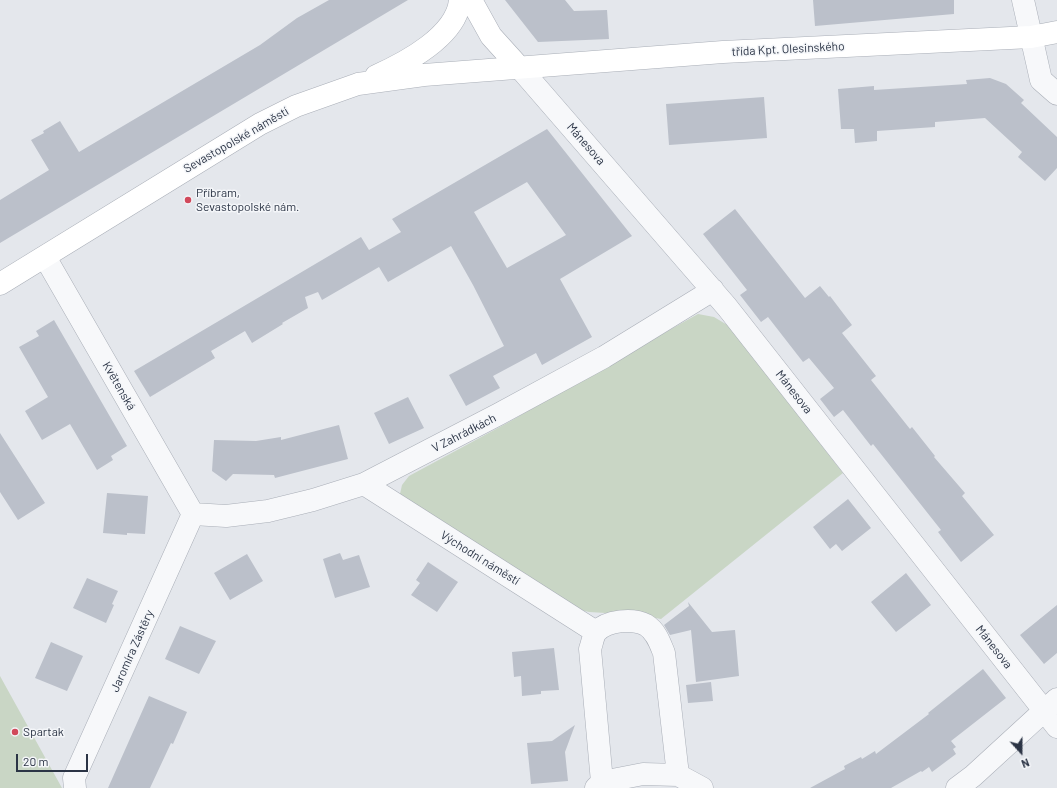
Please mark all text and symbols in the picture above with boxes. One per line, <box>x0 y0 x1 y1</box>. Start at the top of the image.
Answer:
street label: třída Kpt. Olesinského <box>731 39 845 59</box>
street label: Sevastopolské náměstí <box>181 104 291 176</box>
street label: Mánesova <box>564 120 608 168</box>
place label: Příbram, Sevastopolské nám. <box>196 186 299 214</box>
marker: Příbram, Sevastopolské nám. <box>183 195 193 205</box>
street label: Květenská <box>99 359 139 413</box>
street label: Mánesova <box>773 367 815 417</box>
street label: V Zahrádkách <box>429 411 499 455</box>
street label: Východní náměstí <box>438 528 522 588</box>
street label: Jaromíra Zástěry <box>107 608 157 694</box>
street label: Mánesova <box>973 622 1015 672</box>
place label: Spartak <box>23 725 64 739</box>
marker: Spartak <box>10 727 20 737</box>
north arrow <box>1001 732 1041 772</box>
scale bar <box>18 746 90 772</box>
text: 20 m <box>23 754 49 768</box>
text: N <box>1020 756 1031 771</box>

